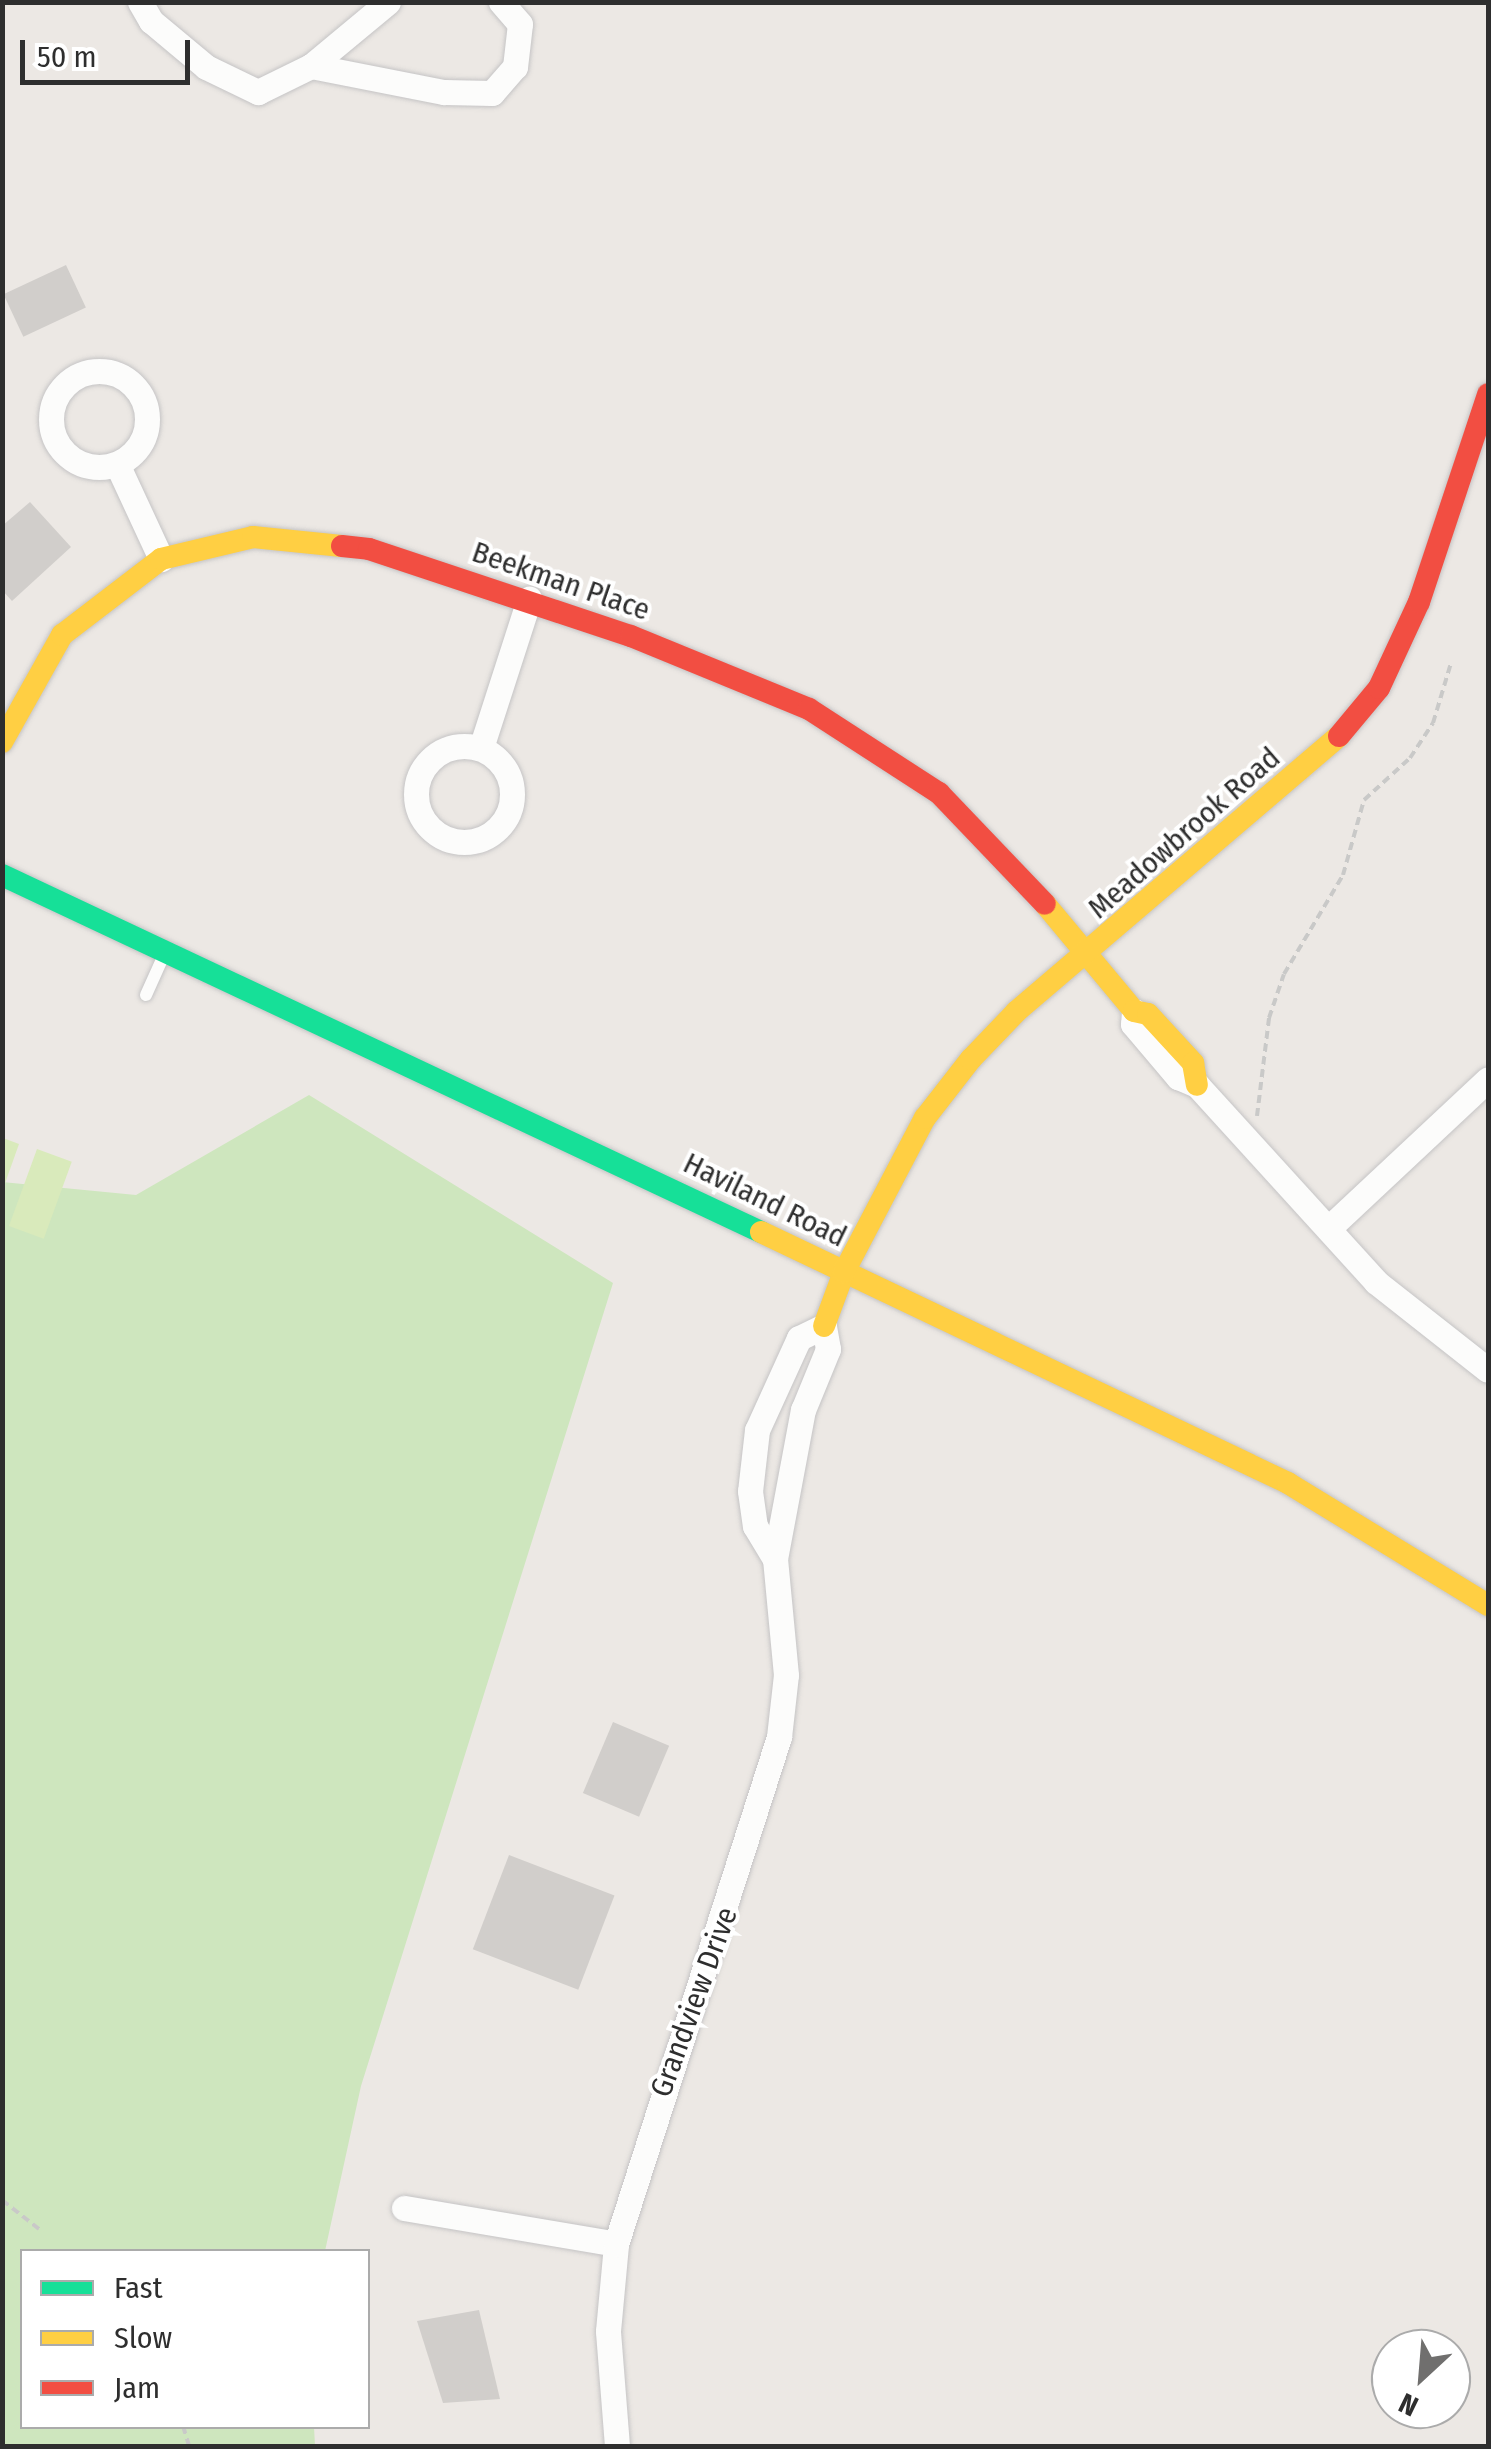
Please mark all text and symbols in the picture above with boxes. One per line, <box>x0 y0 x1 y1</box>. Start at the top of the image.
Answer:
scale bar <box>25 20 195 82</box>
text: 50 m <box>37 39 97 75</box>
street label: Beekman Place <box>467 534 655 628</box>
street label: Meadowbrook Road <box>1081 740 1287 926</box>
street label: Haviland Road <box>678 1145 852 1255</box>
street label: Grandview Drive <box>643 1902 745 2102</box>
legend <box>20 2249 370 2429</box>
text: Fast <box>114 2270 162 2306</box>
text: Slow <box>114 2320 172 2356</box>
north arrow <box>1371 2329 1471 2429</box>
text: Jam <box>114 2370 160 2406</box>
text: N <box>1394 2386 1423 2423</box>

